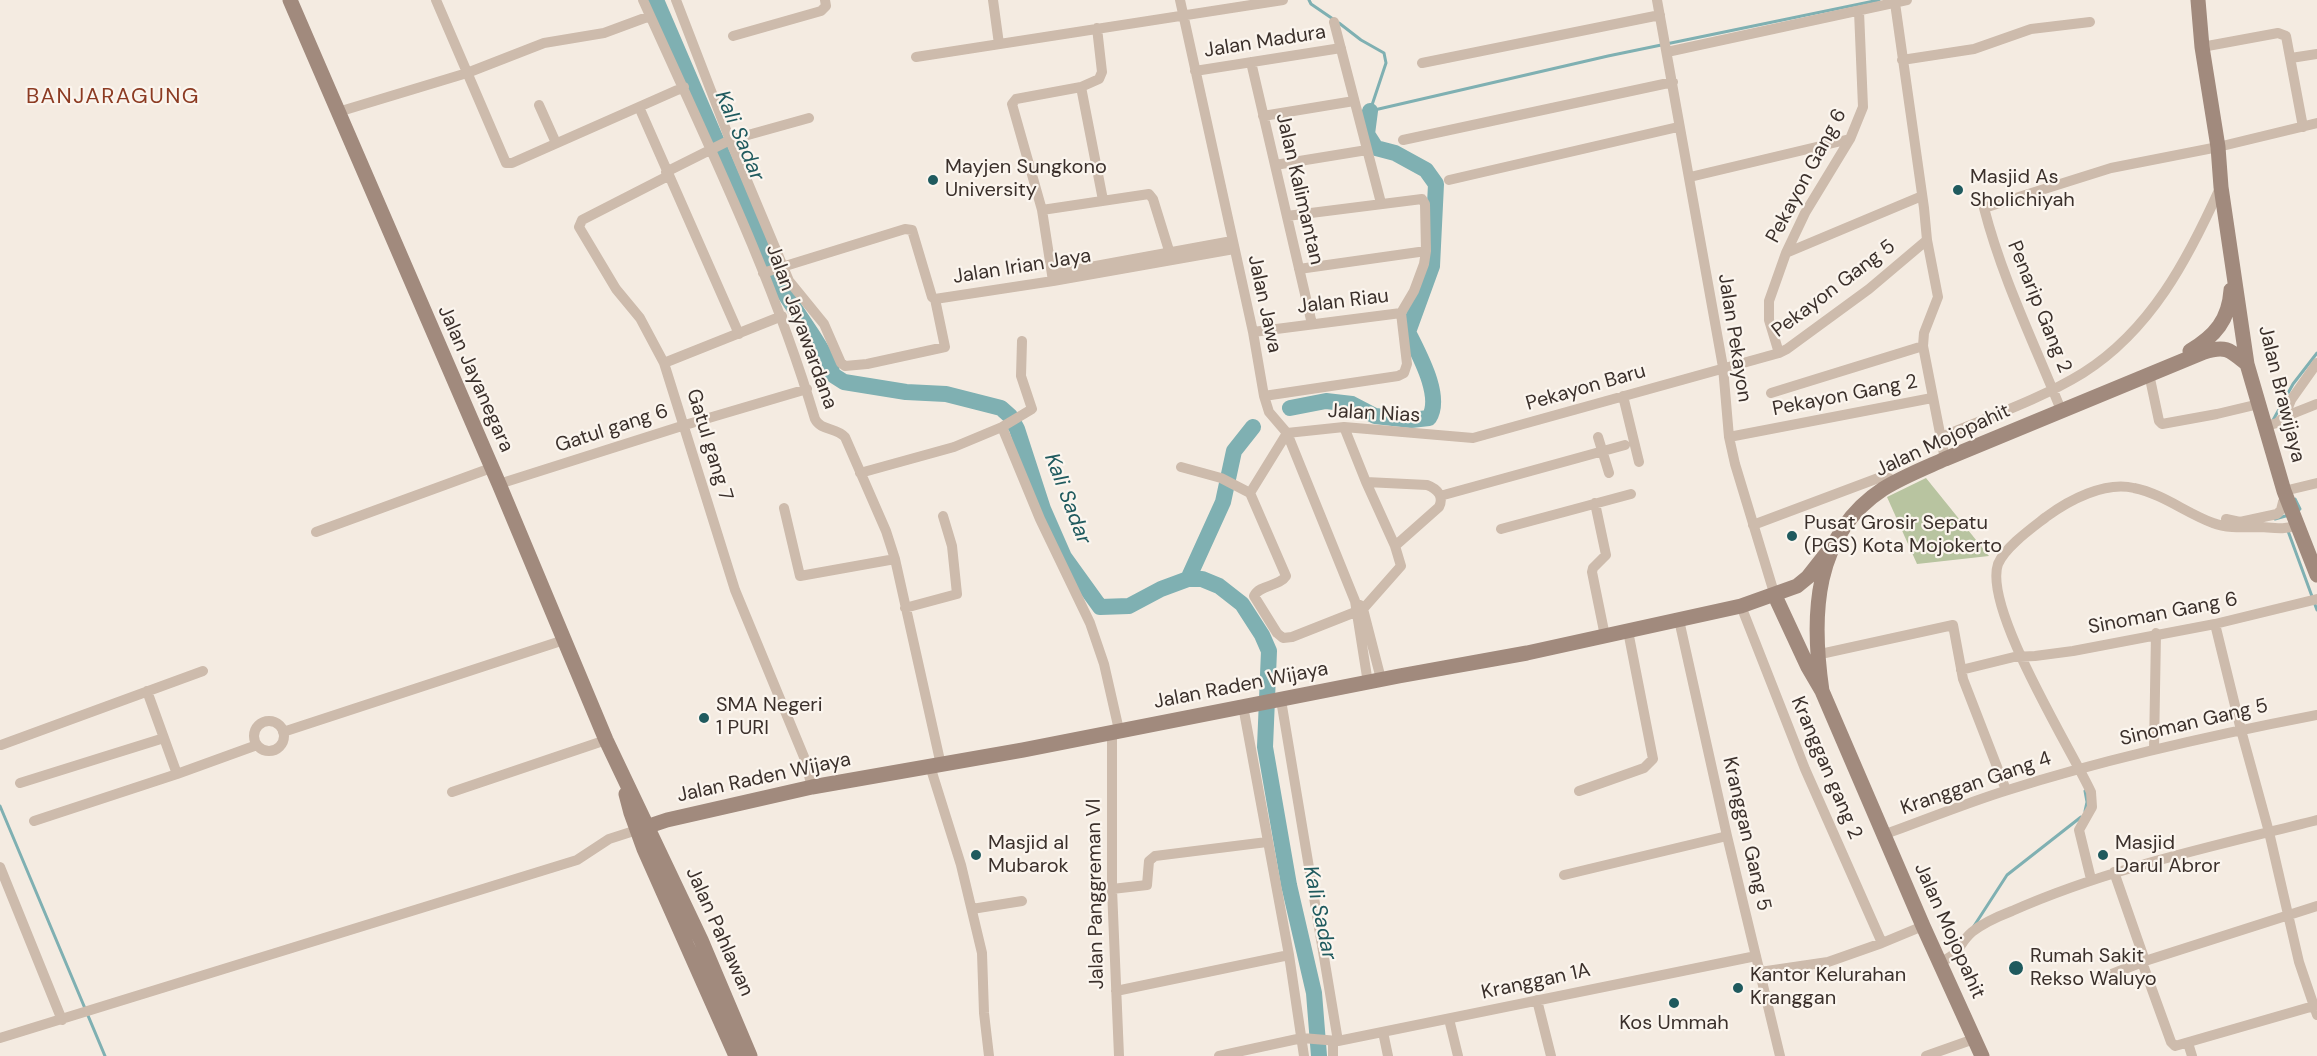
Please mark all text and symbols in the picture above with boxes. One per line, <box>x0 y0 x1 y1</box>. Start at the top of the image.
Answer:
street label: Jalan Madura <box>1202 21 1328 63</box>
district label: BANJARAGUNG <box>26 84 200 110</box>
water label: Kali Sadar <box>709 87 769 185</box>
street label: Pekayon Gang 6 <box>1762 105 1852 247</box>
street label: Jalan Kalimantan <box>1270 111 1328 267</box>
place label: Mayjen Sungkono University <box>945 156 1107 203</box>
place label: Masjid As Sholichiyah <box>1970 166 2075 213</box>
marker: Mayjen Sungkono University <box>926 173 940 187</box>
marker: Masjid As Sholichiyah <box>1951 183 1965 197</box>
street label: Pekayon Gang 5 <box>1768 235 1900 343</box>
street label: Penarip Gang 2 <box>2002 237 2076 377</box>
street label: Jalan Jayawardana <box>760 241 842 413</box>
street label: Jalan Irian Jaya <box>951 244 1093 290</box>
street label: Jalan Jawa <box>1242 253 1286 355</box>
street label: Jalan Pekayon <box>1712 272 1756 404</box>
street label: Jalan Riau <box>1296 284 1390 320</box>
street label: Jalan Jayanegara <box>432 302 518 456</box>
street label: Jalan Brawijaya <box>2252 323 2310 465</box>
street label: Pekayon Baru <box>1523 359 1649 417</box>
street label: Pekayon Gang 2 <box>1770 370 1920 422</box>
street label: Gatul gang 7 <box>681 386 737 504</box>
street label: Gatul gang 6 <box>552 399 672 459</box>
street label: Jalan Mojopahit <box>1872 399 2014 483</box>
street label: Jalan Nias <box>1327 400 1421 428</box>
water label: Kali Sadar <box>1038 450 1096 548</box>
place label: Pusat Grosir Sepatu (PGS) Kota Mojokerto <box>1804 512 2002 559</box>
marker: Pusat Grosir Sepatu (PGS) Kota Mojokerto <box>1785 529 1799 543</box>
street label: Sinoman Gang 6 <box>2086 588 2240 640</box>
street label: Jalan Raden Wijaya <box>1152 657 1330 715</box>
street label: Kranggan gang 2 <box>1785 693 1867 843</box>
place label: SMA Negeri 1 PURI <box>716 694 822 741</box>
street label: Sinoman Gang 5 <box>2118 694 2270 752</box>
marker: SMA Negeri 1 PURI <box>697 711 711 725</box>
street label: Kranggan Gang 4 <box>1898 747 2054 821</box>
street label: Jalan Raden Wijaya <box>675 748 853 808</box>
street label: Kranggan Gang 5 <box>1717 755 1775 913</box>
street label: Jalan Panggreman VI <box>1082 798 1110 990</box>
place label: Masjid al Mubarok <box>988 832 1069 879</box>
place label: Masjid Darul Abror <box>2115 832 2220 879</box>
marker: Masjid al Mubarok <box>969 848 983 862</box>
marker: Masjid Darul Abror <box>2096 848 2110 862</box>
street label: Jalan Mojopahit <box>1908 859 1990 1003</box>
street label: Jalan Pahlawan <box>680 864 758 1000</box>
water label: Kali Sadar <box>1297 864 1341 962</box>
place label: Rumah Sakit Rekso Waluyo <box>2030 945 2157 992</box>
street label: Kranggan 1A <box>1479 959 1593 1005</box>
marker: Rumah Sakit Rekso Waluyo <box>2007 959 2025 977</box>
place label: Kantor Kelurahan Kranggan <box>1750 964 1906 1011</box>
marker: Kantor Kelurahan Kranggan <box>1731 981 1745 995</box>
marker: Kos Ummah <box>1667 996 1681 1010</box>
place label: Kos Ummah <box>1619 1012 1729 1036</box>

